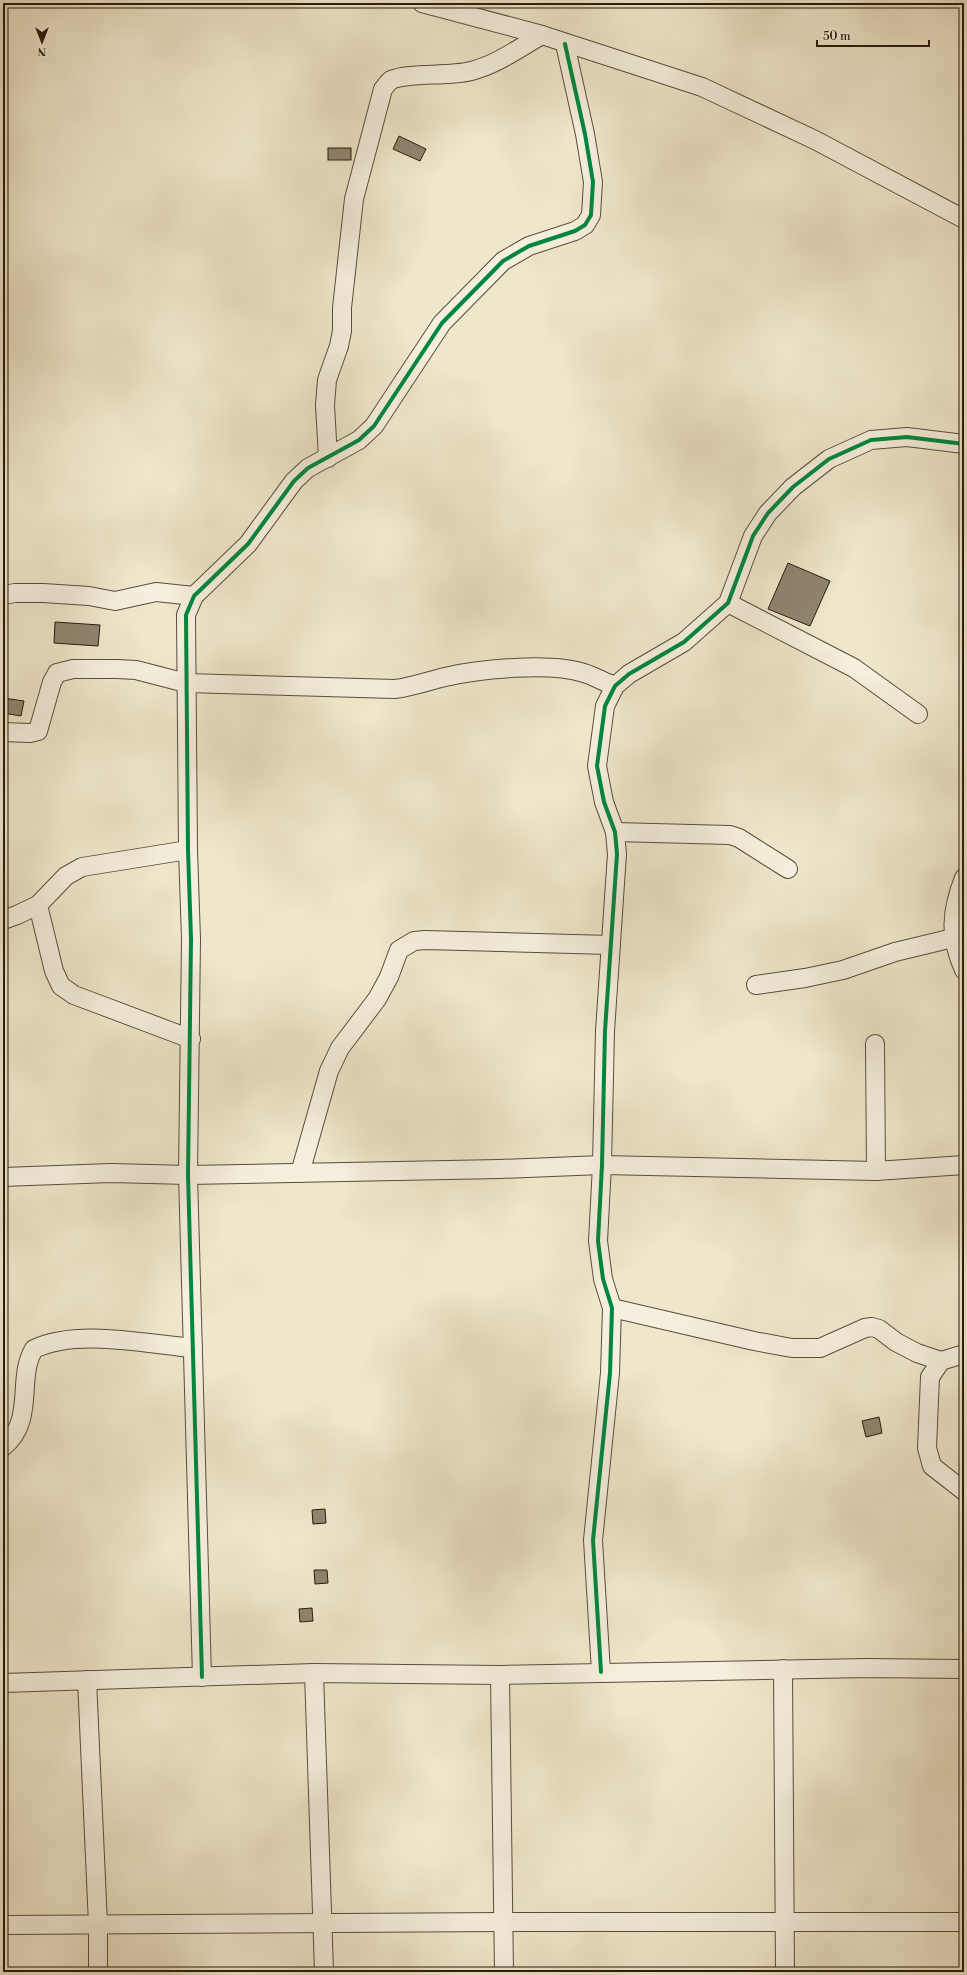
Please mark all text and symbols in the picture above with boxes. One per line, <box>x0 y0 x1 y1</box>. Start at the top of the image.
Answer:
north arrow <box>22 22 62 62</box>
scale bar <box>817 22 929 48</box>
text: 50 m <box>823 29 851 44</box>
text: N <box>37 44 46 58</box>

